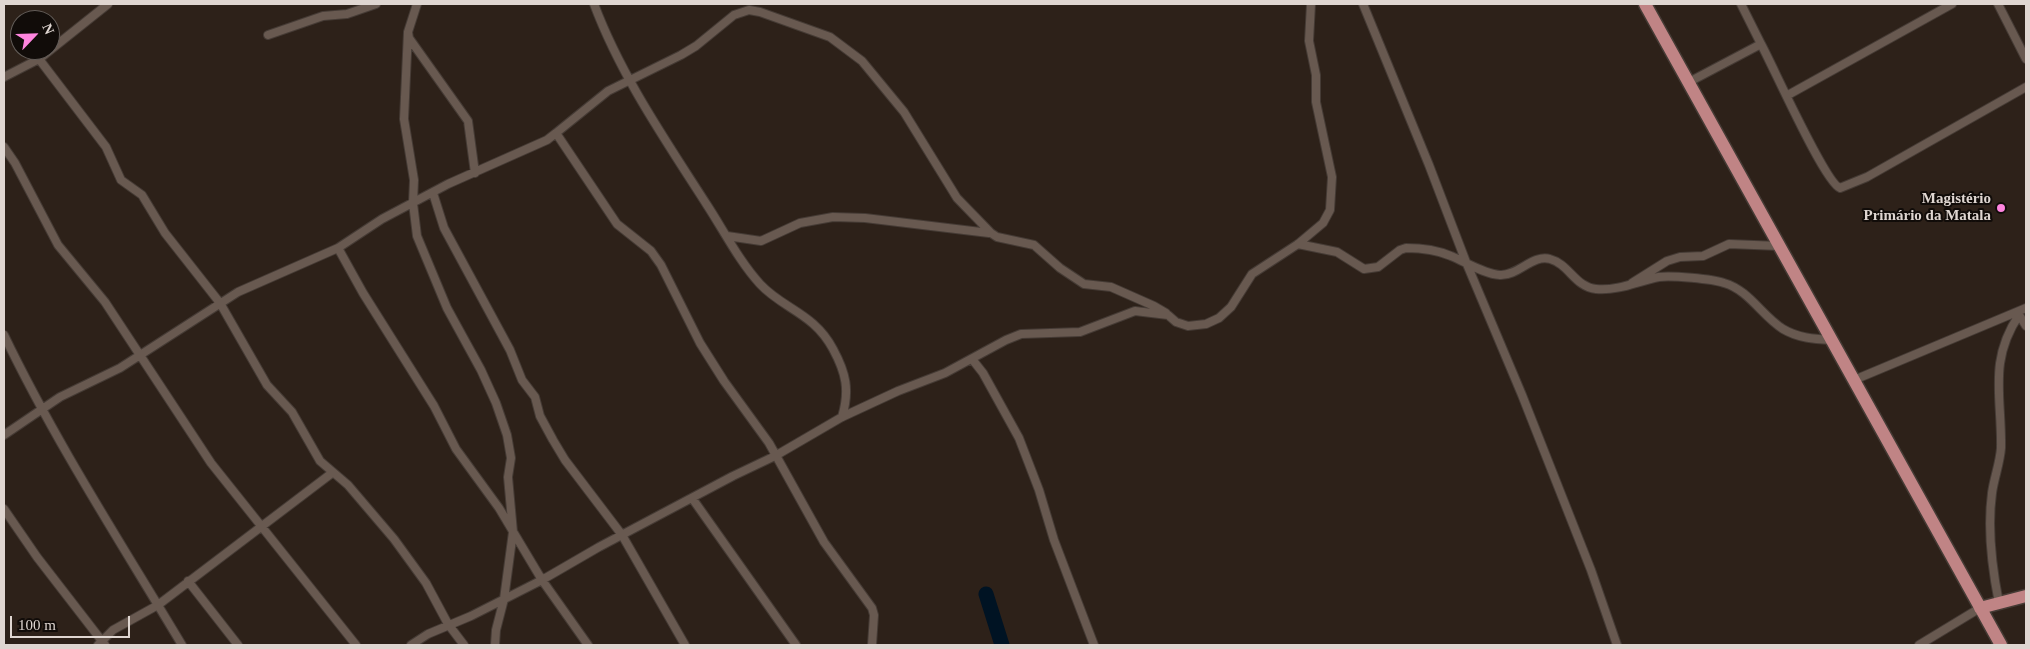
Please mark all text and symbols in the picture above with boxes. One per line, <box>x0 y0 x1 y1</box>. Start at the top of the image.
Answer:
north arrow <box>10 10 60 60</box>
text: N <box>39 21 57 37</box>
place label: Magistério Primário da Matala <box>1864 190 1991 225</box>
marker: Magistério Primário da Matala <box>1995 202 2007 214</box>
scale bar <box>12 606 132 638</box>
text: 100 m <box>18 617 56 633</box>

